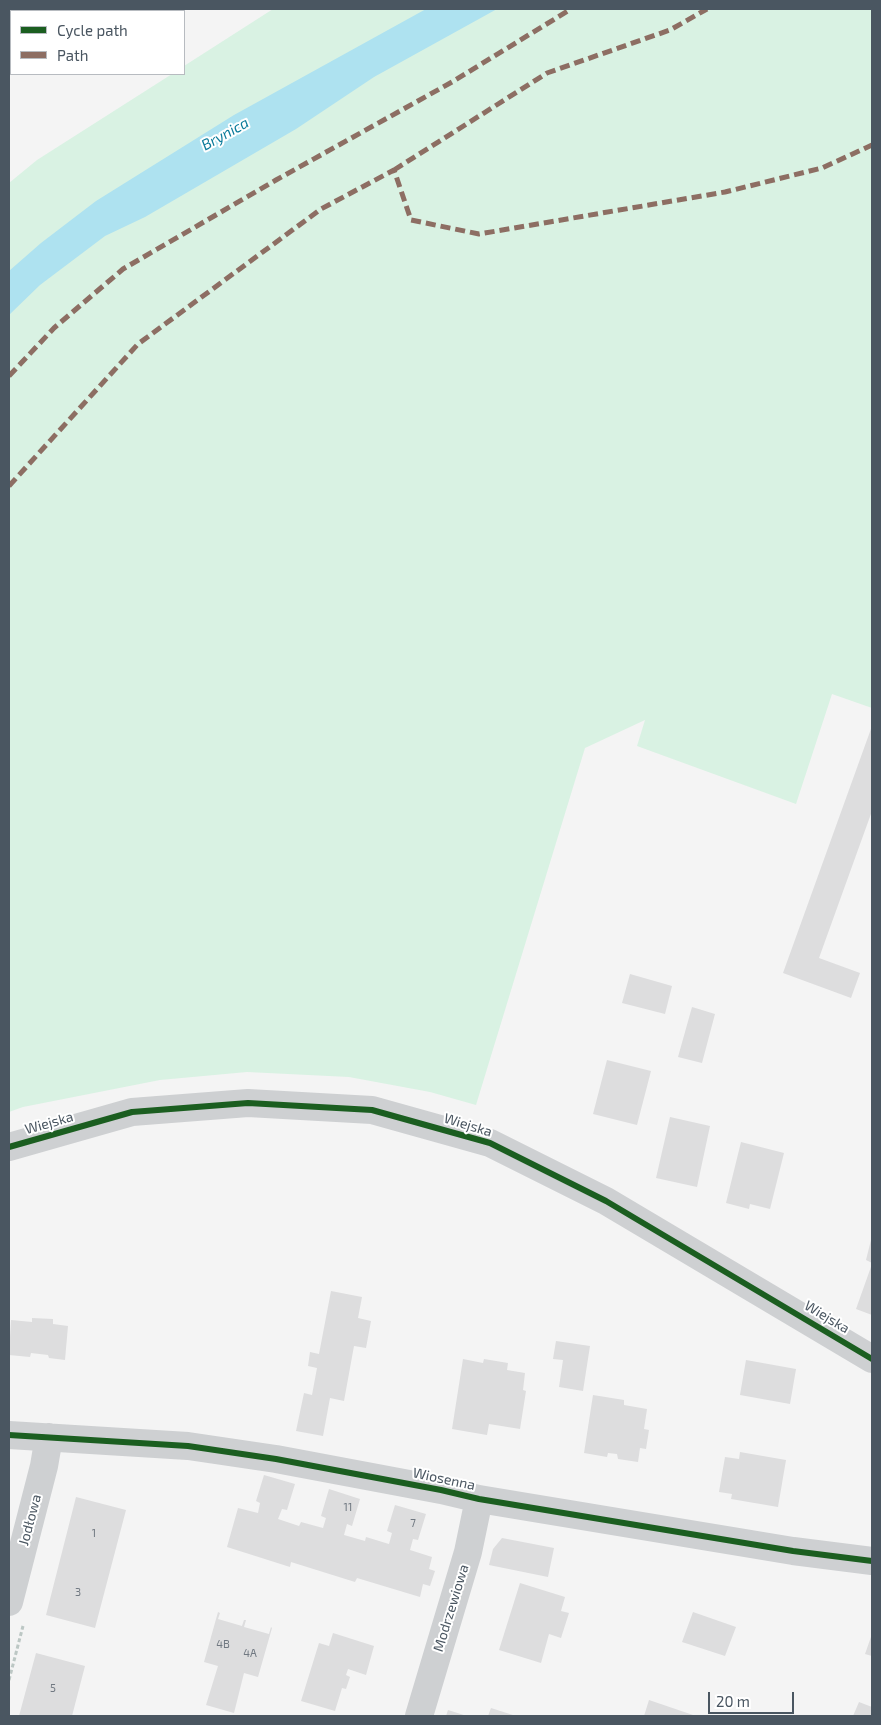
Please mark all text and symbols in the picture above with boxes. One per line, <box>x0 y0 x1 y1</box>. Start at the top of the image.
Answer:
legend <box>10 10 185 75</box>
text: Cycle path <box>57 21 128 39</box>
text: Path <box>57 46 88 64</box>
water label: Brynica <box>198 114 252 154</box>
street label: Wiejska <box>23 1108 75 1138</box>
street label: Wiejska <box>442 1110 494 1140</box>
street label: Wiejska <box>801 1297 853 1337</box>
street label: Wiosenna <box>411 1464 477 1494</box>
street label: Jodłowa <box>15 1493 45 1547</box>
house number: 11 <box>344 1500 352 1514</box>
house number: 7 <box>410 1516 416 1530</box>
house number: 1 <box>92 1526 96 1540</box>
street label: Modrzewiowa <box>430 1562 472 1654</box>
house number: 3 <box>75 1585 81 1599</box>
house number: 4B <box>216 1637 230 1651</box>
house number: 4A <box>243 1646 257 1660</box>
house number: 5 <box>50 1681 56 1695</box>
scale bar <box>711 1682 797 1714</box>
text: 20 m <box>716 1692 750 1710</box>

